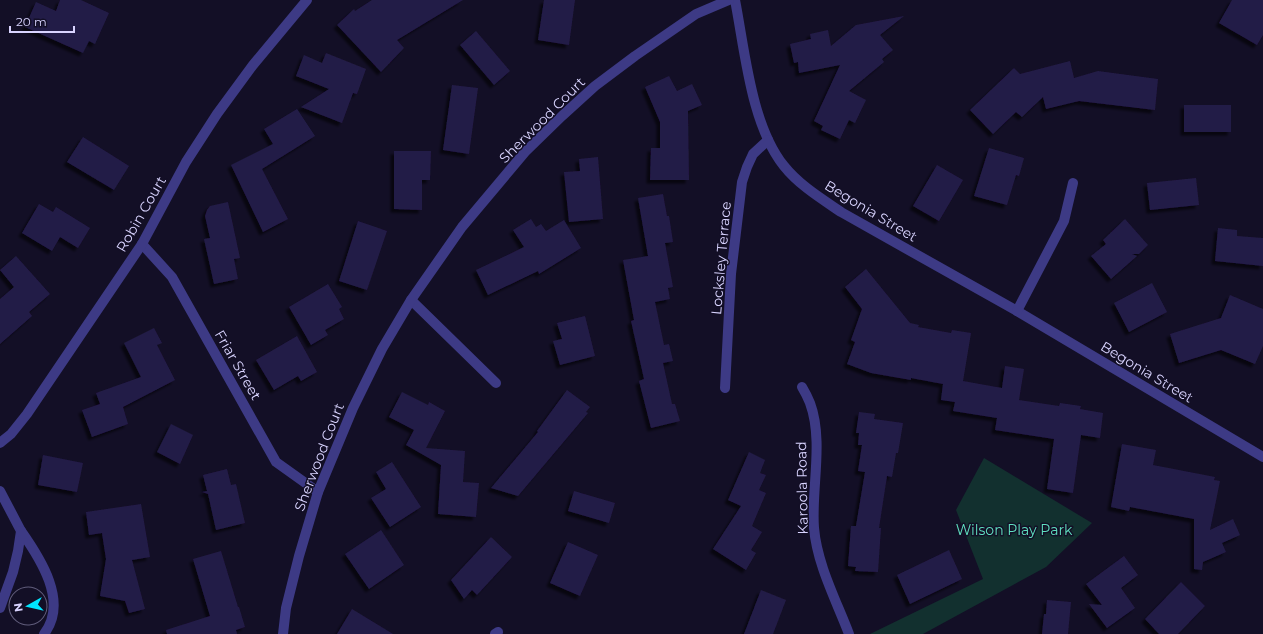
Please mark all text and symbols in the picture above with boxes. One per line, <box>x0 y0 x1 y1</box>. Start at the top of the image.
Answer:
scale bar <box>10 8 74 34</box>
text: 20 m <box>16 14 47 29</box>
street label: Sherwood Court <box>495 73 589 167</box>
street label: Robin Court <box>112 173 170 255</box>
street label: Begonia Street <box>821 176 921 246</box>
street label: Locksley Terrace <box>707 201 735 315</box>
street label: Friar Street <box>211 327 265 403</box>
street label: Begonia Street <box>1097 337 1197 407</box>
street label: Sherwood Court <box>290 400 348 514</box>
street label: Karoola Road <box>792 441 812 535</box>
park label: Wilson Play Park <box>956 521 1073 539</box>
north arrow <box>8 586 48 626</box>
text: N <box>11 602 26 613</box>

